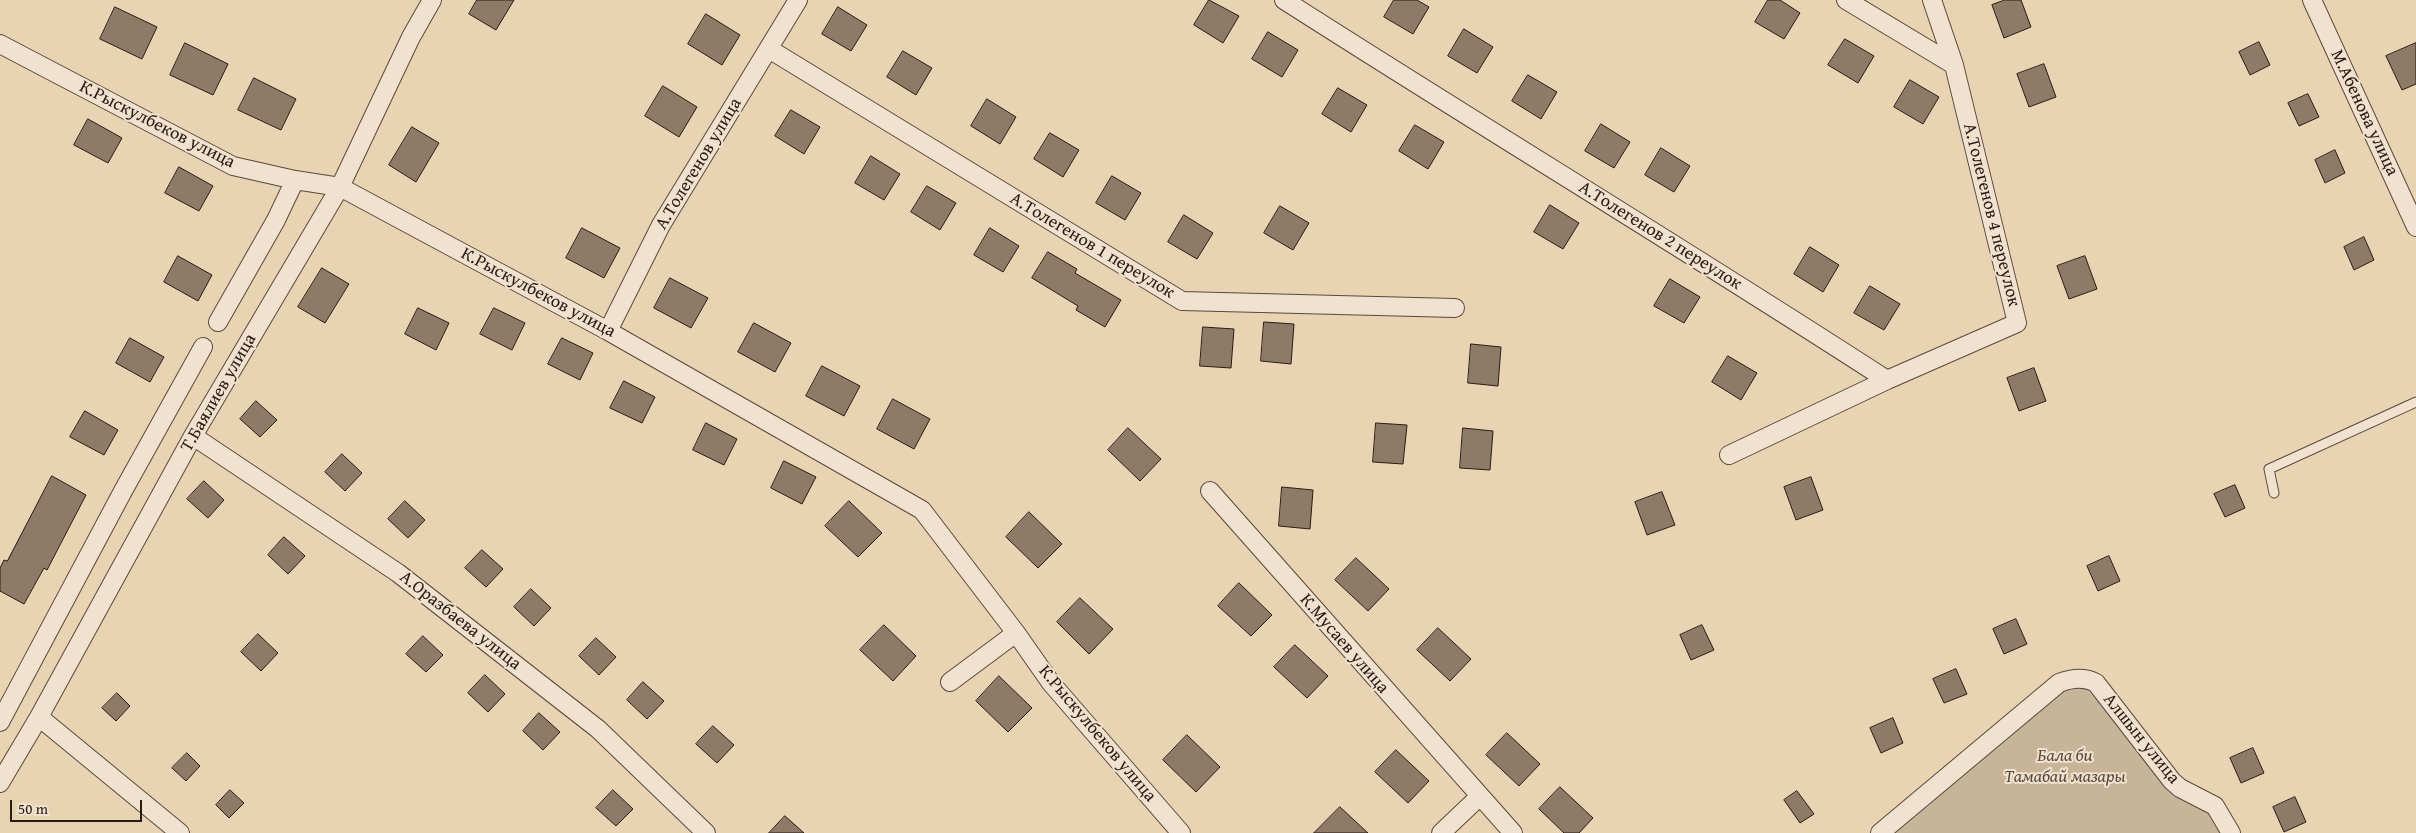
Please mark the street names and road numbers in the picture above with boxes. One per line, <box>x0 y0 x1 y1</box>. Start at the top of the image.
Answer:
street label: М.Абенова улица <box>2325 47 2403 179</box>
street label: К.Рыскулбеков улица <box>76 76 238 174</box>
street label: А.Толегенов улица <box>651 94 747 234</box>
street label: А.Толегенов 4 переулок <box>1958 121 2024 309</box>
street label: А.Толегенов 2 переулок <box>1574 177 1746 295</box>
street label: А.Толегенов 1 переулок <box>1006 188 1178 304</box>
street label: К.Рыскулбеков улица <box>457 243 619 343</box>
street label: Т.Баялиев улица <box>176 330 262 456</box>
street label: А.Оразбаева улица <box>395 567 525 675</box>
street label: К.Мусаев улица <box>1295 590 1393 698</box>
street label: К.Рыскулбеков улица <box>1034 661 1160 807</box>
street label: Алшын улица <box>2098 689 2184 789</box>

